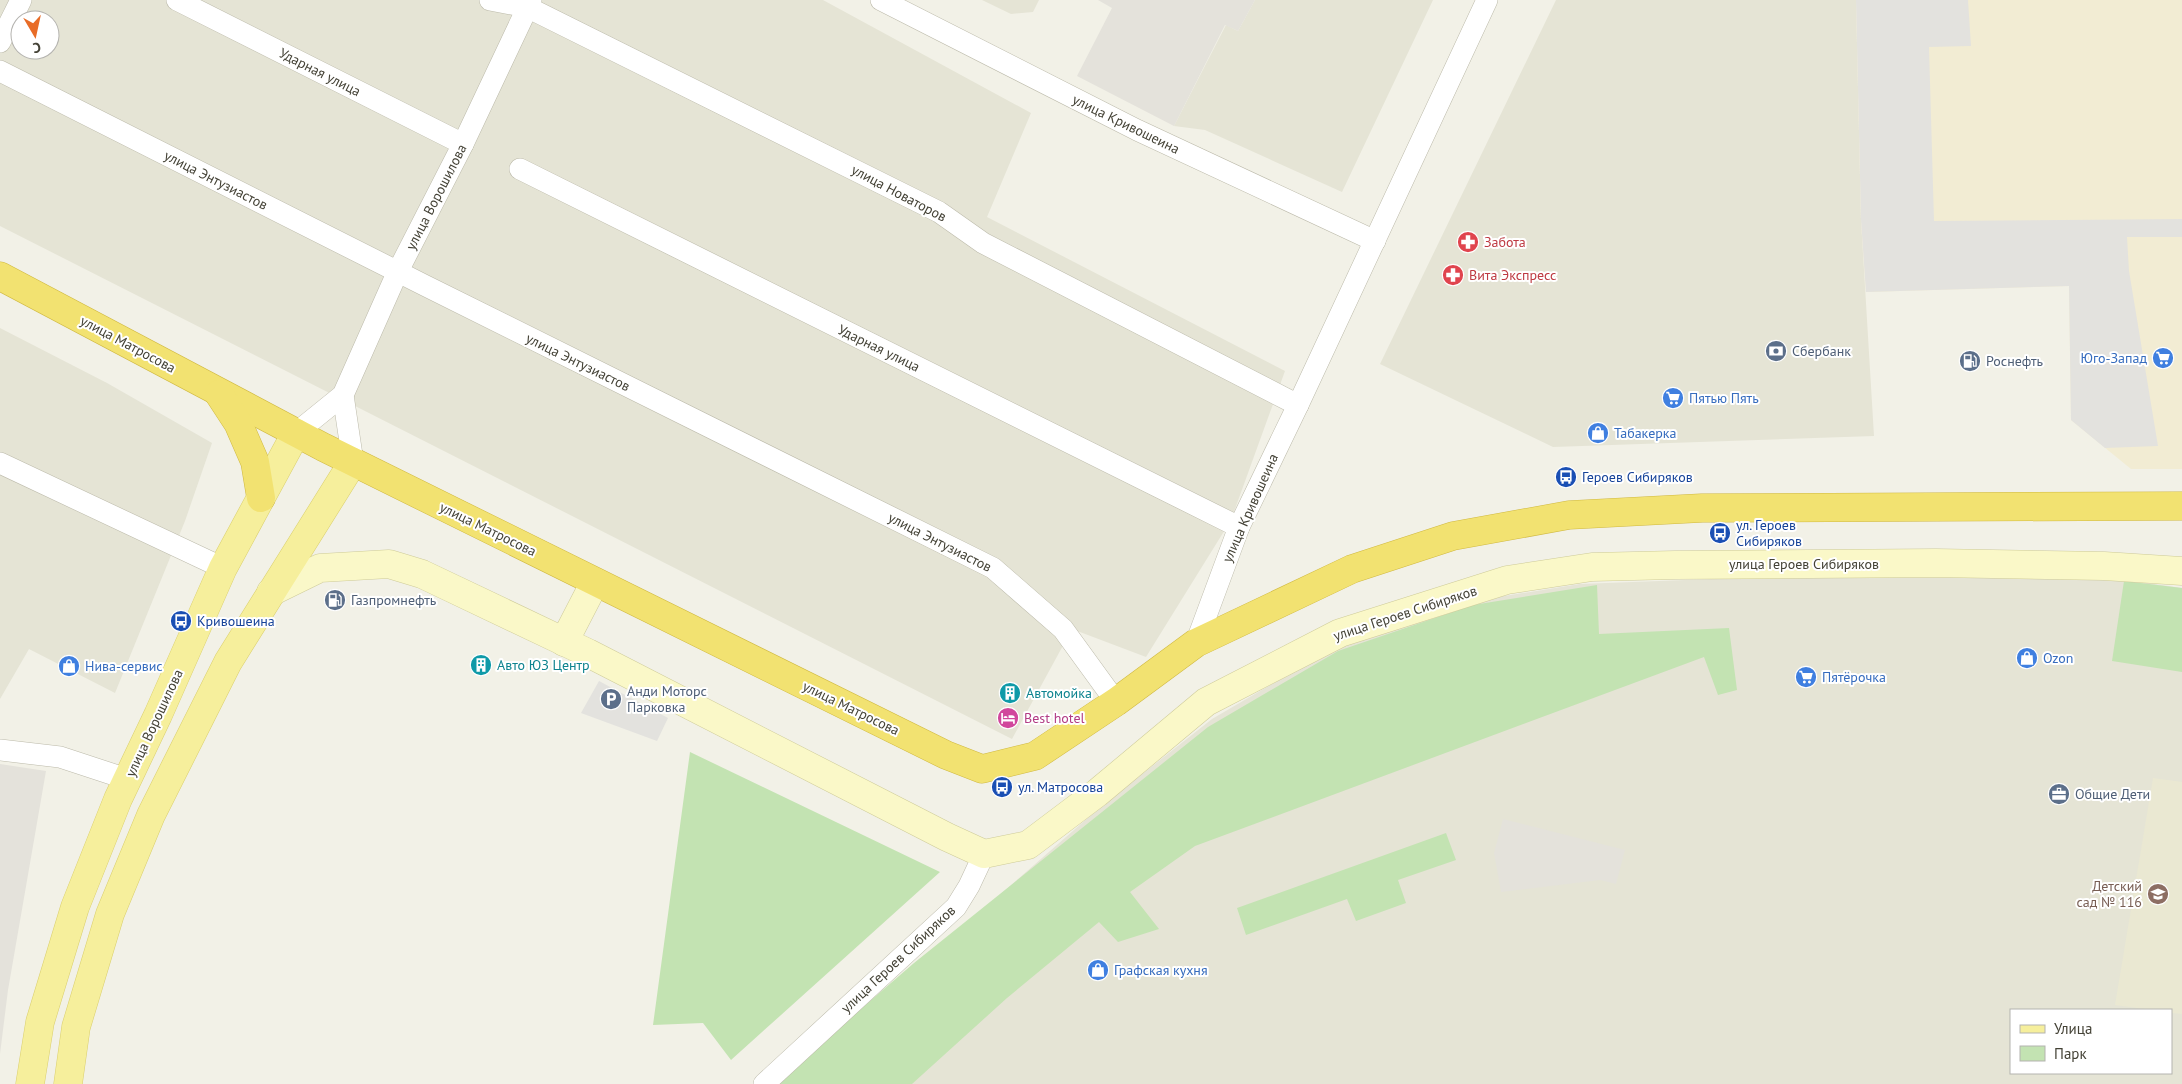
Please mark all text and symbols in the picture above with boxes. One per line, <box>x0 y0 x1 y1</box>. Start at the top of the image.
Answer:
north arrow <box>10 10 60 60</box>
text: С <box>32 38 42 57</box>
street label: Ударная улица <box>276 44 364 100</box>
street label: улица Кривошеина <box>1069 90 1183 158</box>
street label: улица Ворошилова <box>402 141 470 253</box>
street label: улица Энтузиастов <box>161 146 271 214</box>
street label: улица Новаторов <box>848 160 950 226</box>
pharmacy icon: Забота <box>1456 230 1480 254</box>
place label: Забота <box>1484 233 1526 251</box>
pharmacy icon: Вита Экспресс <box>1441 263 1465 287</box>
place label: Вита Экспресс <box>1469 266 1556 284</box>
street label: улица Матросова <box>77 311 179 377</box>
street label: Ударная улица <box>835 320 923 376</box>
street label: улица Энтузиастов <box>523 329 633 395</box>
bank icon: Сбербанк <box>1764 339 1788 363</box>
place label: Сбербанк <box>1792 342 1851 360</box>
supermarket icon: Юго-Запад <box>2151 346 2175 370</box>
fuel station icon: Роснефть <box>1958 349 1982 373</box>
place label: Юго-Запад <box>2080 349 2147 367</box>
place label: Роснефть <box>1986 352 2044 370</box>
supermarket icon: Пятью Пять <box>1661 386 1685 410</box>
place label: Пятью Пять <box>1689 389 1759 407</box>
shop icon: Табакерка <box>1586 421 1610 445</box>
place label: Табакерка <box>1614 424 1677 442</box>
street label: улица Кривошеина <box>1218 451 1282 565</box>
bus stop icon: Героев Сибиряков <box>1554 465 1578 489</box>
place label: Героев Сибиряков <box>1582 468 1693 486</box>
street label: улица Матросова <box>437 498 539 560</box>
street label: улица Энтузиастов <box>885 508 995 576</box>
place label: ул. Героев Сибиряков <box>1736 516 1802 550</box>
bus stop icon: ул. Героев Сибиряков <box>1708 521 1732 545</box>
street label: улица Героев Сибиряков <box>1729 555 1879 573</box>
street label: улица Героев Сибиряков <box>1331 581 1479 645</box>
fuel station icon: Газпромнефть <box>323 588 347 612</box>
place label: Газпромнефть <box>351 591 437 609</box>
bus stop icon: Кривошеина <box>169 609 193 633</box>
place label: Кривошеина <box>197 612 275 630</box>
shop icon: Ozon <box>2015 646 2039 670</box>
place label: Ozon <box>2043 649 2073 667</box>
building icon: Авто ЮЗ Центр <box>469 653 493 677</box>
shop icon: Нива-сервис <box>57 654 81 678</box>
place label: Авто ЮЗ Центр <box>497 656 590 674</box>
place label: Нива-сервис <box>85 657 163 675</box>
supermarket icon: Пятёрочка <box>1794 665 1818 689</box>
street label: улица Ворошилова <box>121 666 187 780</box>
place label: Пятёрочка <box>1822 668 1886 686</box>
street label: улица Матросова <box>800 677 902 739</box>
building icon: Автомойка <box>998 681 1022 705</box>
place label: Анди Моторс Парковка <box>627 682 707 716</box>
place label: Автомойка <box>1026 684 1092 702</box>
parking icon: Анди Моторс Парковка <box>599 687 623 711</box>
hotel icon: Best hotel <box>996 706 1020 730</box>
place label: Best hotel <box>1024 709 1085 727</box>
bus stop icon: ул. Матросова <box>990 775 1014 799</box>
place label: ул. Матросова <box>1018 778 1103 796</box>
office icon: Общие Дети <box>2047 782 2071 806</box>
place label: Общие Дети <box>2075 785 2150 803</box>
place label: Детский сад № 116 <box>2076 877 2142 911</box>
school or university icon: Детский сад № 116 <box>2146 882 2170 906</box>
street label: улица Героев Сибиряков <box>837 901 959 1017</box>
shop icon: Графская кухня <box>1086 958 1110 982</box>
place label: Графская кухня <box>1114 961 1208 979</box>
legend <box>2010 1009 2172 1074</box>
text: Улица <box>2054 1019 2092 1038</box>
text: Парк <box>2054 1044 2087 1063</box>

